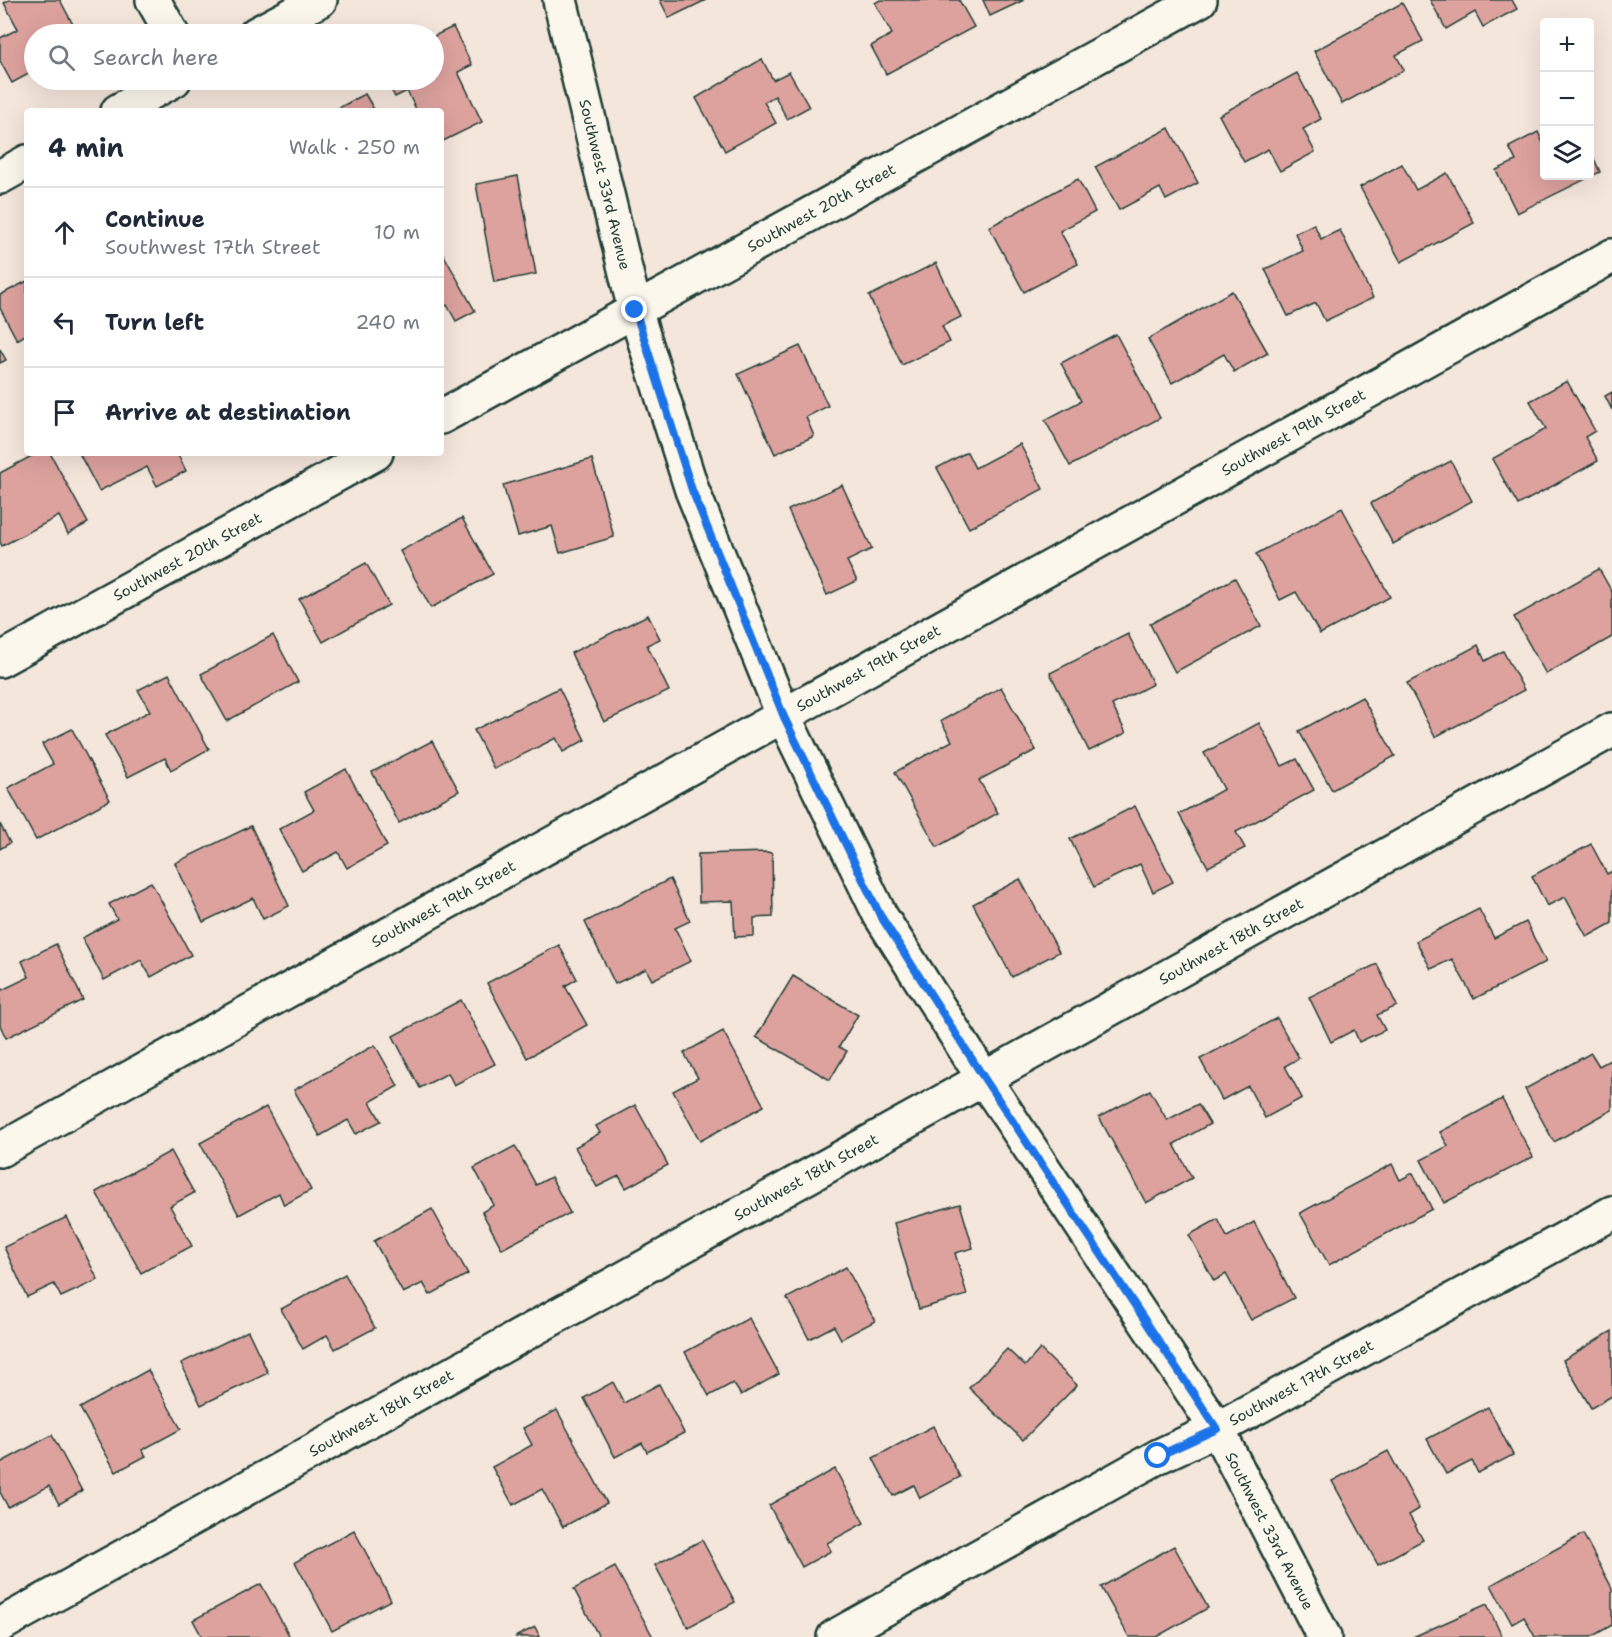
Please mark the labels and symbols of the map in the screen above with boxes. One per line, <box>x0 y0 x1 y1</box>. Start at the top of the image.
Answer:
street label: Southwest 33rd Avenue <box>574 97 635 272</box>
street label: Southwest 20th Street <box>744 159 899 257</box>
route end <box>621 296 647 322</box>
street label: Southwest 19th Street <box>1218 385 1369 481</box>
street label: Southwest 20th Street <box>110 508 265 606</box>
street label: Southwest 19th Street <box>793 620 944 716</box>
street label: Southwest 19th Street <box>368 856 519 952</box>
street label: Southwest 18th Street <box>1155 893 1307 990</box>
street label: Southwest 18th Street <box>730 1129 882 1226</box>
street label: Southwest 17th Street <box>1225 1335 1377 1431</box>
street label: Southwest 18th Street <box>305 1365 457 1462</box>
route start <box>1144 1442 1170 1468</box>
street label: Southwest 33rd Avenue <box>1221 1449 1318 1613</box>

